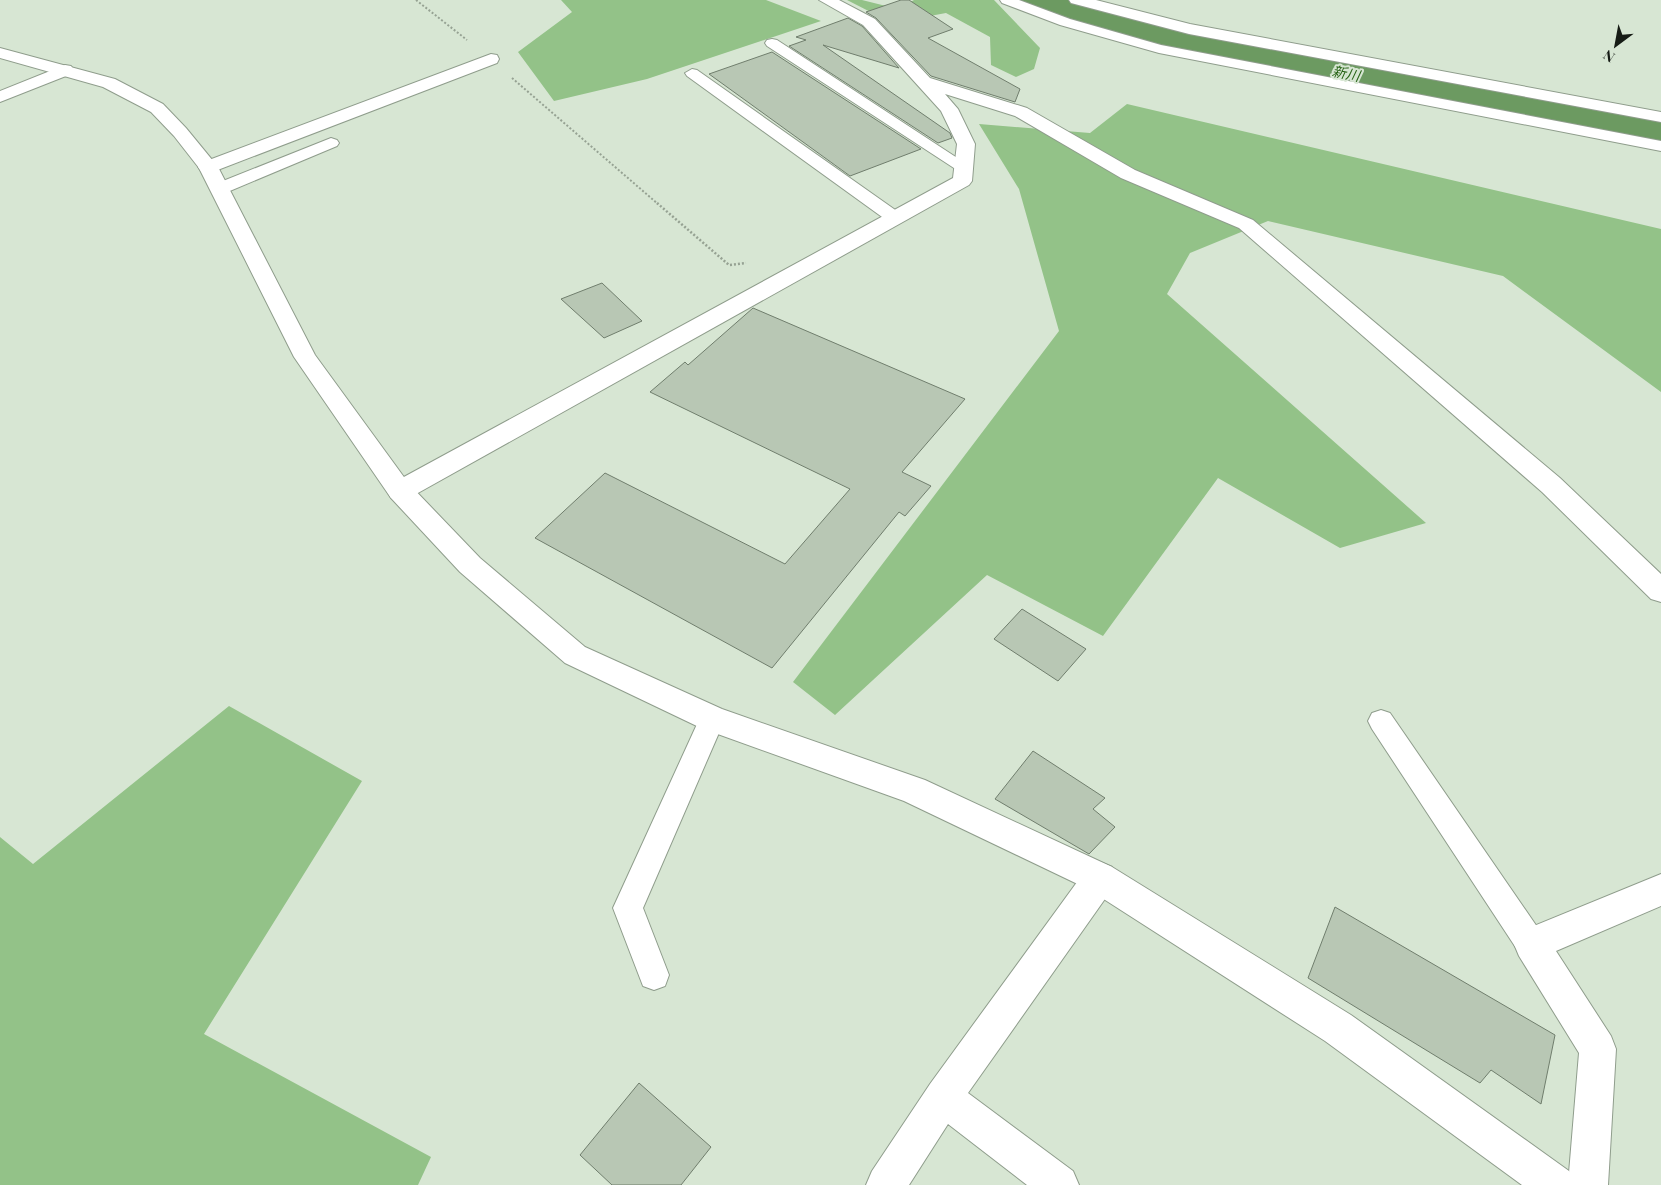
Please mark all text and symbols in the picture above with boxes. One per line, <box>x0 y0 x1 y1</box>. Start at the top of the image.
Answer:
north arrow <box>1591 20 1641 70</box>
text: N <box>1600 46 1618 67</box>
water label: 新川 <box>1330 61 1364 85</box>

